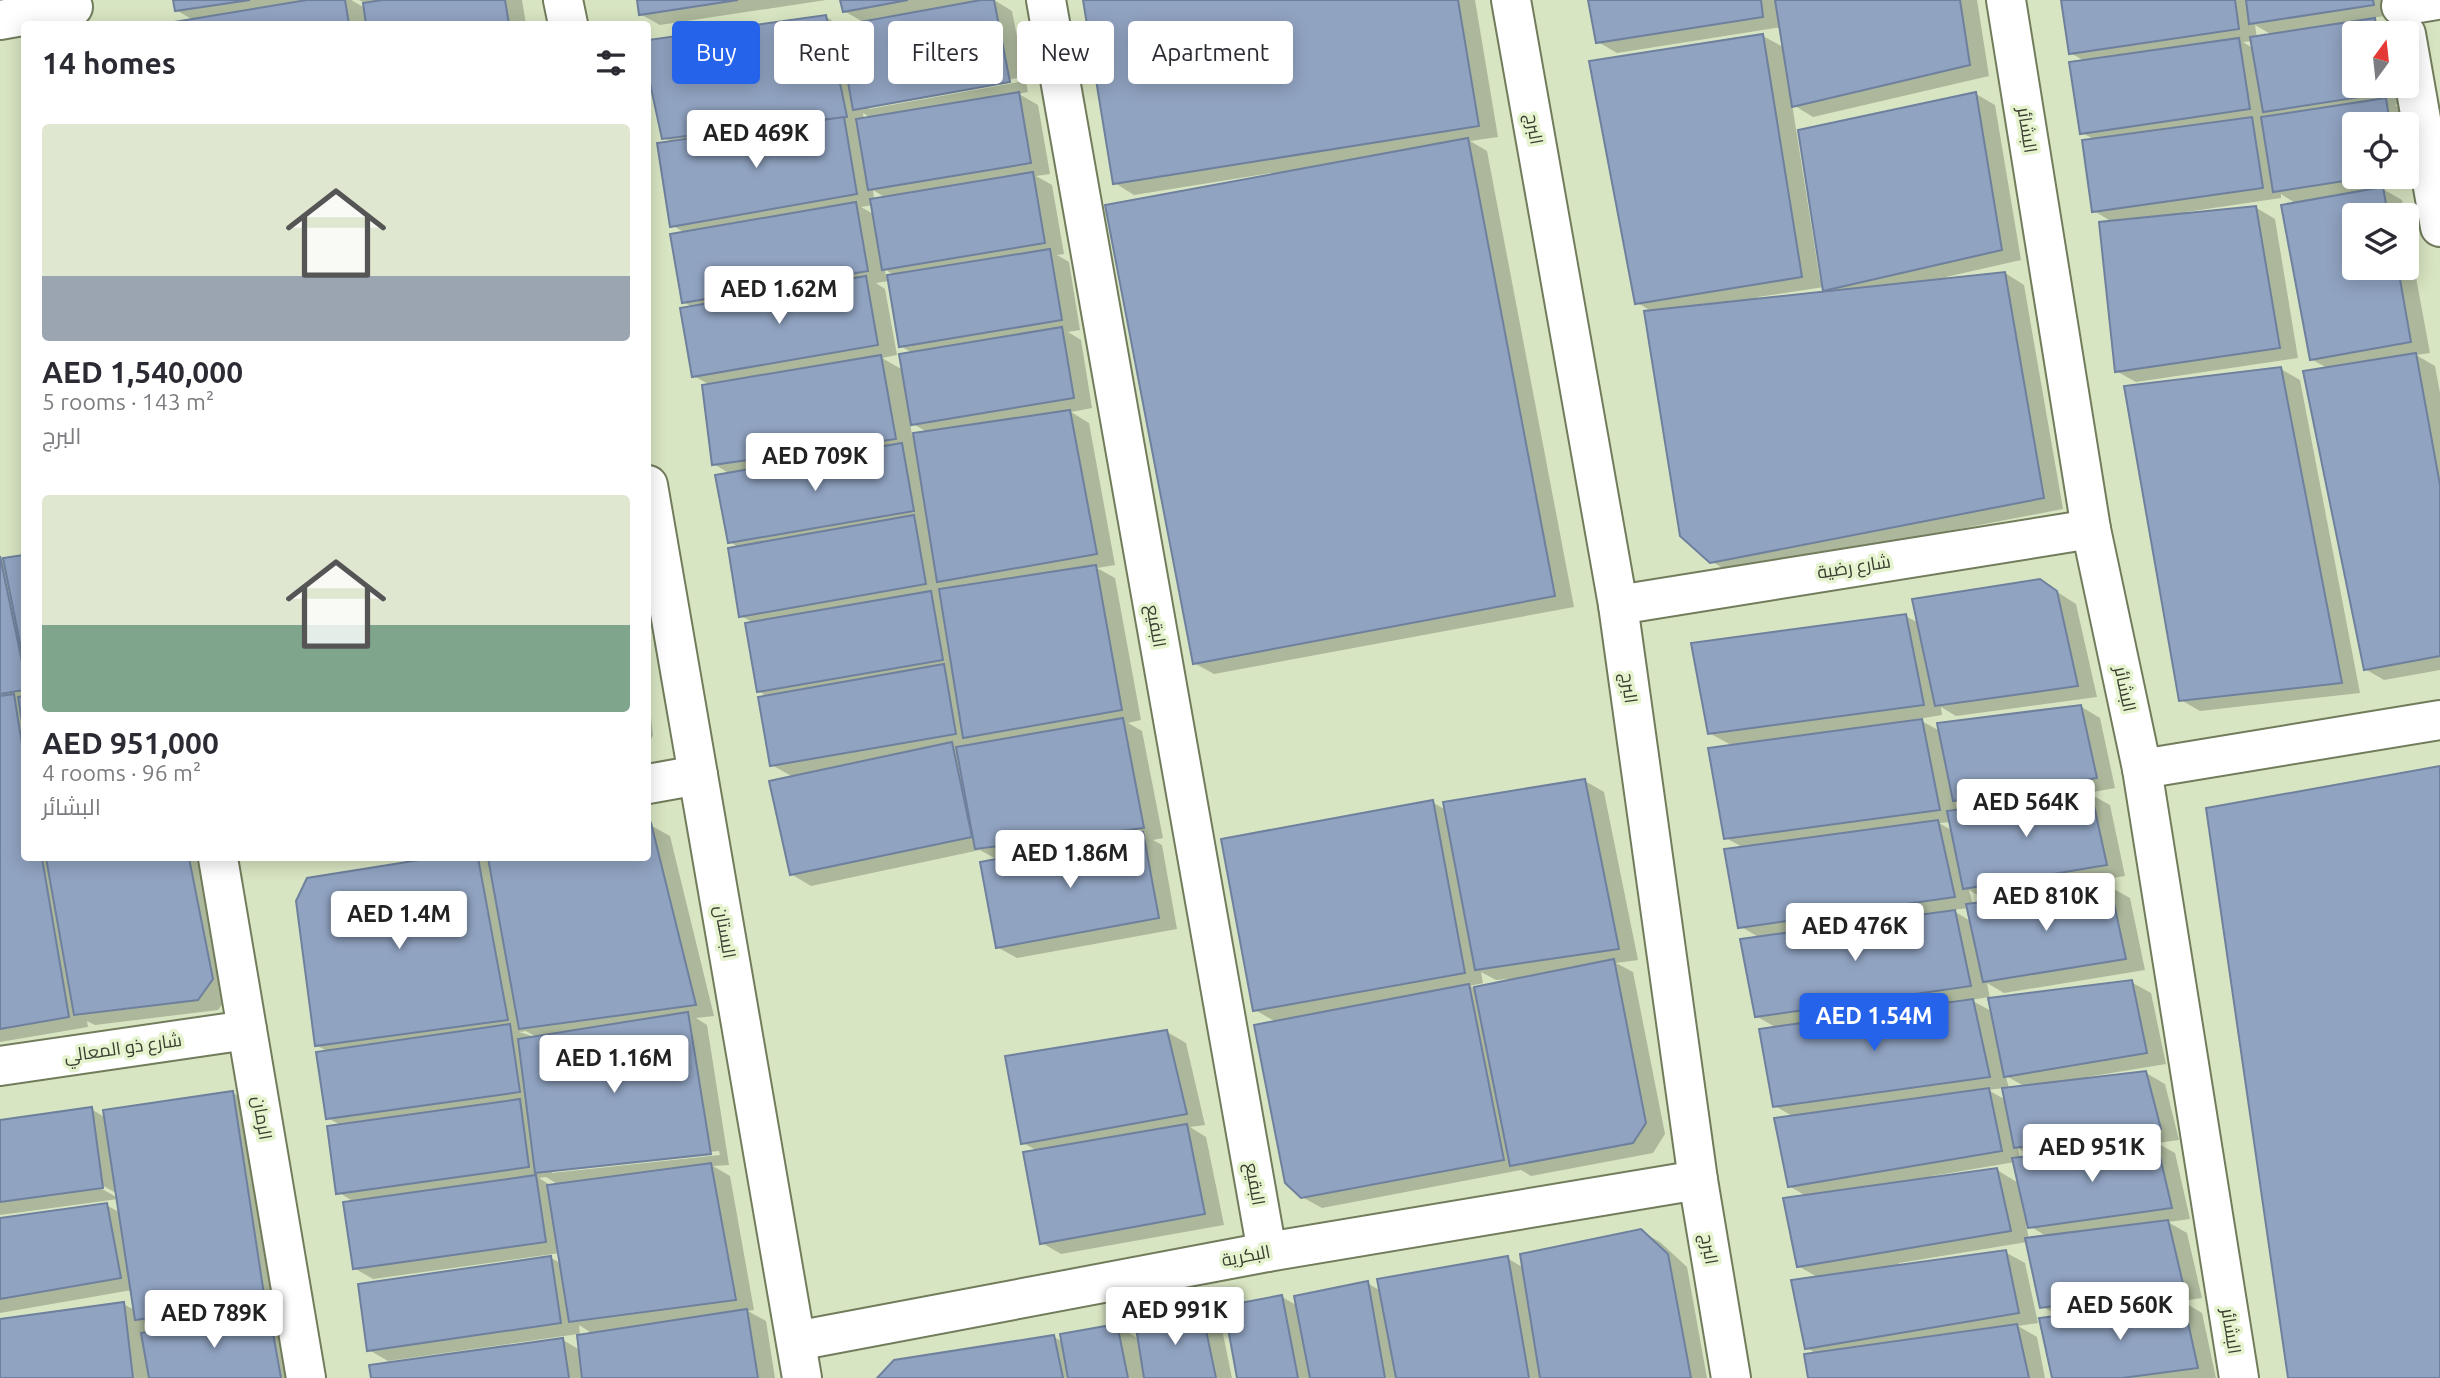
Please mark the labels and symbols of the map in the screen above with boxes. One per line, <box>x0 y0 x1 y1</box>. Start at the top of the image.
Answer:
north arrow <box>2342 21 2418 98</box>
street label: البشائر <box>2012 105 2041 154</box>
pin: AED 469K <box>684 110 828 170</box>
street label: البرج <box>1519 112 1548 146</box>
pin: AED 1.62M <box>699 266 859 326</box>
pin: AED 709K <box>743 434 887 493</box>
street label: شارع رضية <box>1816 550 1893 585</box>
street label: البقيع <box>1140 603 1171 649</box>
street label: البشائر <box>2109 663 2141 714</box>
street label: البرج <box>1615 671 1642 705</box>
pin: AED 564K <box>1954 780 2098 839</box>
pin: AED 1.86M <box>990 830 1150 890</box>
pin: AED 810K <box>1974 874 2118 933</box>
pin: AED 1.4M <box>327 892 471 951</box>
street label: البستان <box>710 904 740 960</box>
pin: AED 476K <box>1783 904 1927 963</box>
pin: AED 1.54M <box>1794 993 1954 1053</box>
street label: شارع ذو المعالي <box>63 1029 184 1070</box>
pin: AED 1.16M <box>534 1036 694 1095</box>
street label: الرمان <box>247 1094 277 1142</box>
pin: AED 951K <box>2020 1124 2164 1184</box>
street label: البقيع <box>1239 1161 1270 1207</box>
street label: البرج <box>1694 1232 1723 1266</box>
street label: البكرية <box>1220 1241 1272 1271</box>
pin: AED 560K <box>2048 1282 2192 1342</box>
pin: AED 991K <box>1103 1288 1247 1347</box>
pin: AED 789K <box>142 1290 286 1350</box>
street label: البشائر <box>2216 1306 2245 1355</box>

